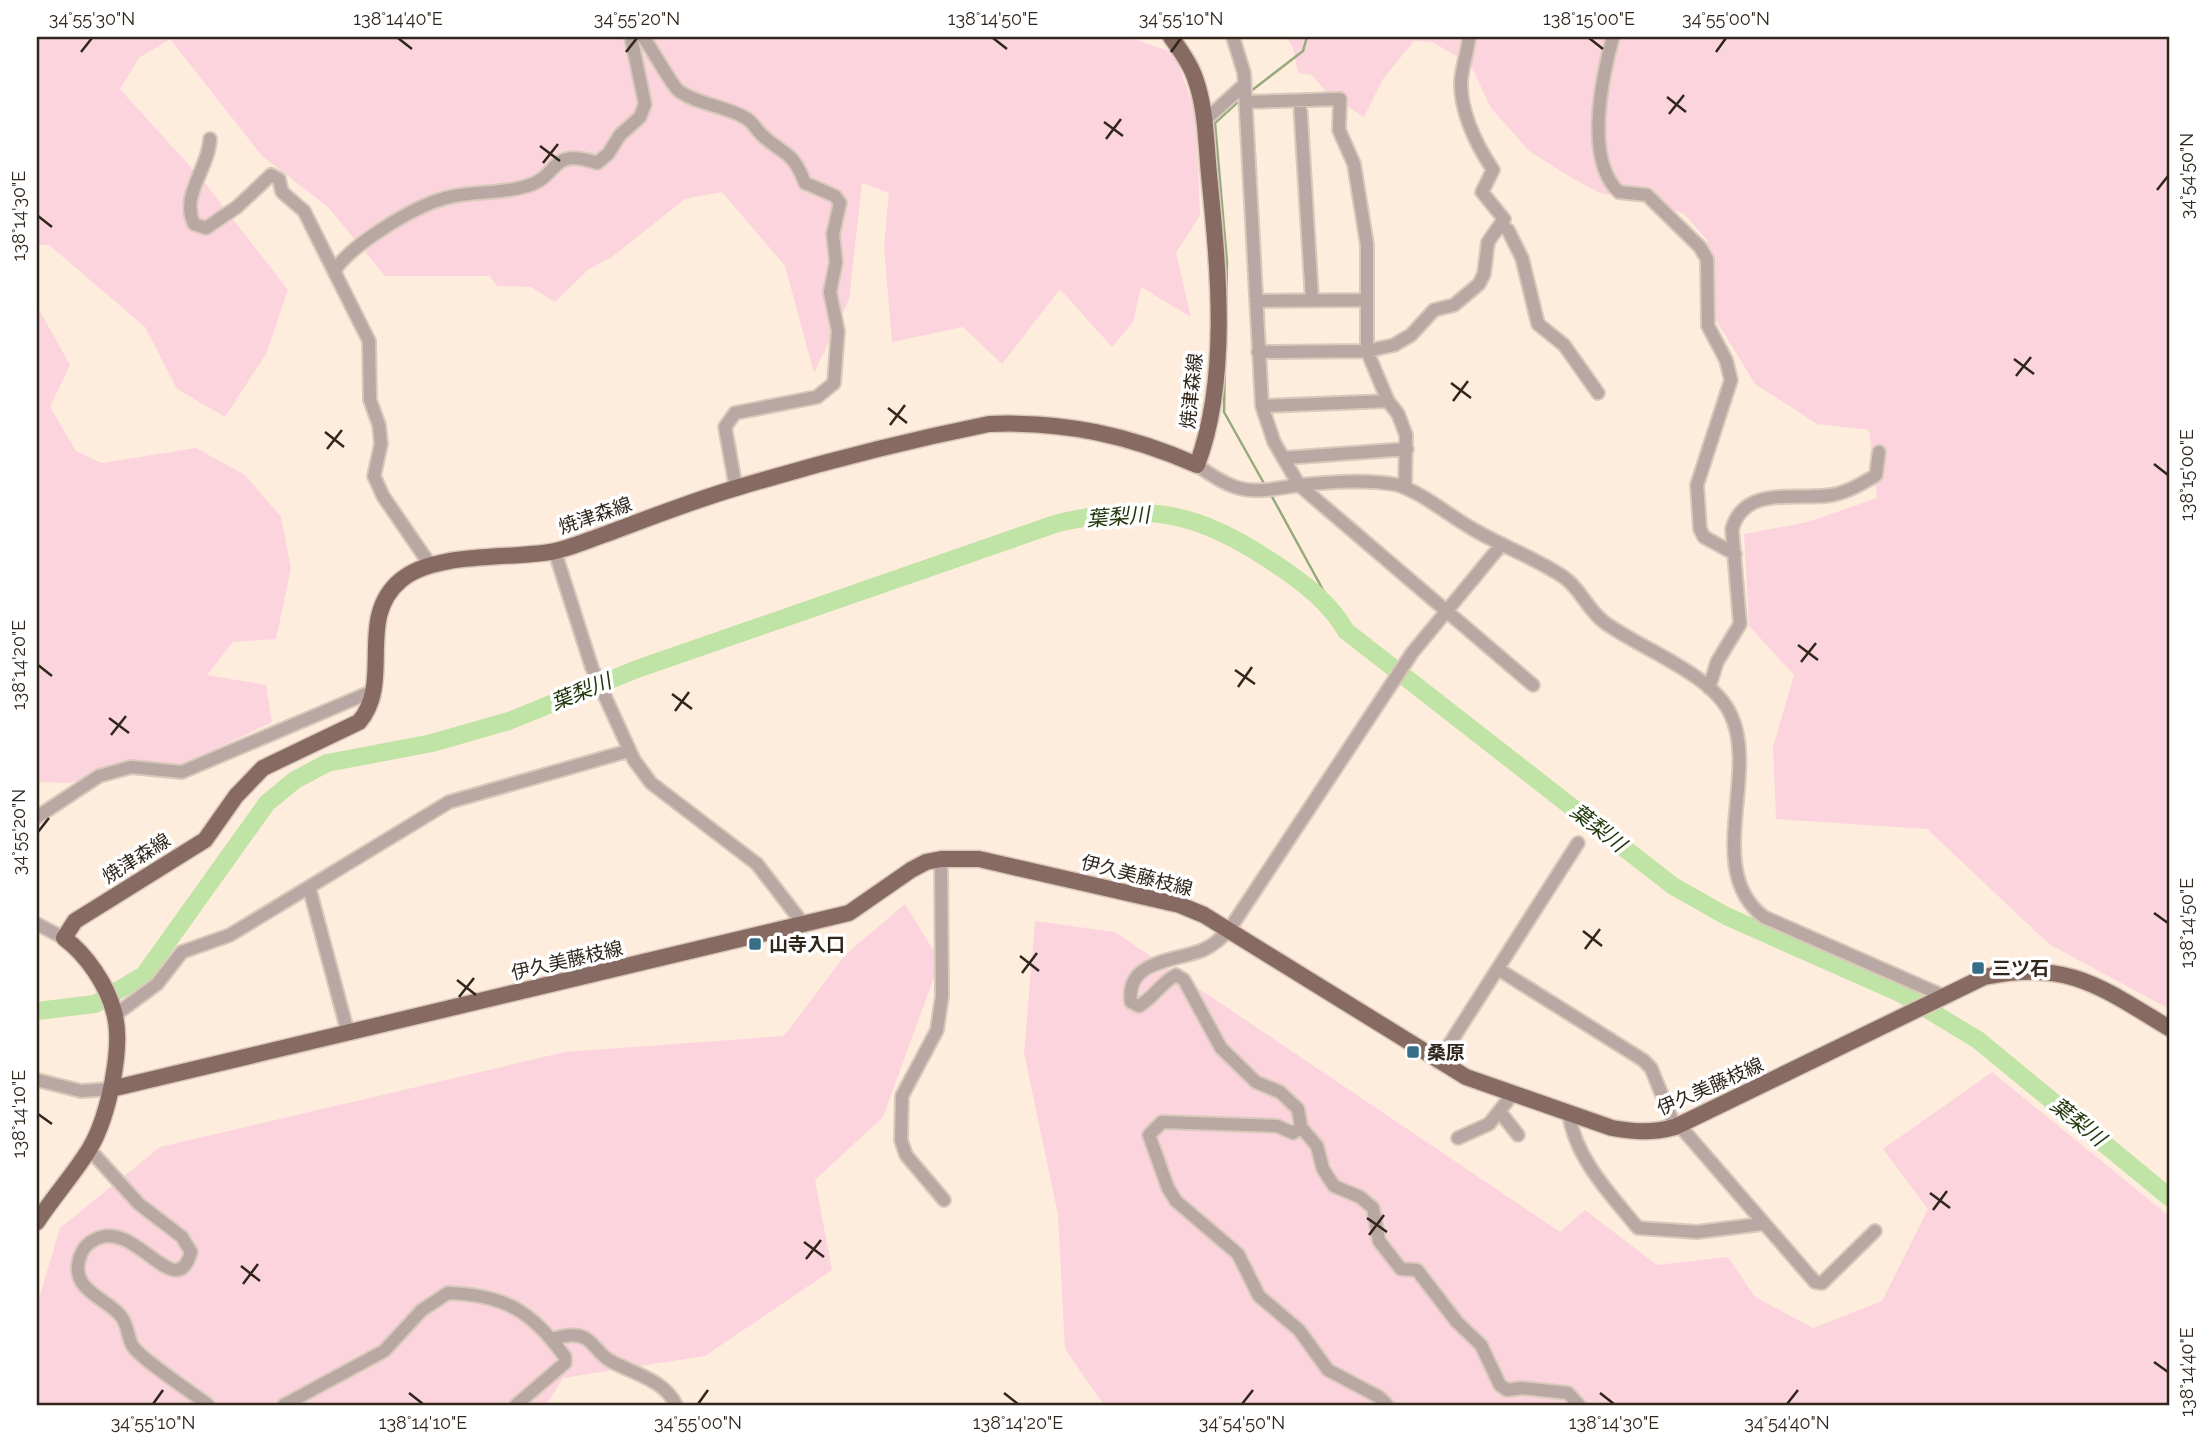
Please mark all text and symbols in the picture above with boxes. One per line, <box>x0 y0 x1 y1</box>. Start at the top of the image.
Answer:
text: 34°55'30"N <box>49 8 135 29</box>
text: 138°14'40"E <box>353 8 443 29</box>
text: 34°55'20"N <box>594 8 680 29</box>
text: 138°14'50"E <box>948 8 1038 29</box>
text: 34°55'10"N <box>1139 8 1223 29</box>
text: 138°15'00"E <box>1543 8 1635 29</box>
text: 34°55'00"N <box>1682 8 1770 29</box>
text: 34°54'50"N <box>2176 133 2197 219</box>
text: 138°14'30"E <box>8 171 29 261</box>
street label: 焼津森線 <box>1176 352 1206 430</box>
text: 138°15'00"E <box>2176 429 2197 521</box>
street label: 焼津森線 <box>555 492 635 538</box>
water label: 葉梨川 <box>1086 502 1152 531</box>
text: 138°14'20"E <box>8 620 29 710</box>
water label: 葉梨川 <box>547 667 617 715</box>
text: 34°55'20"N <box>8 789 29 875</box>
water label: 葉梨川 <box>1566 798 1632 858</box>
street label: 焼津森線 <box>98 829 174 887</box>
street label: 伊久美藤枝線 <box>1079 851 1195 899</box>
text: 138°14'50"E <box>2176 878 2197 968</box>
place label: 山寺入口 <box>769 933 845 955</box>
street label: 伊久美藤枝線 <box>509 936 625 984</box>
marker: 山寺入口 <box>747 936 763 952</box>
place label: 三ツ石 <box>1992 957 2049 979</box>
marker: 三ツ石 <box>1970 960 1986 976</box>
place label: 桑原 <box>1427 1041 1465 1063</box>
marker: 桑原 <box>1405 1044 1421 1060</box>
street label: 伊久美藤枝線 <box>1653 1053 1767 1119</box>
text: 138°14'10"E <box>8 1070 29 1158</box>
water label: 葉梨川 <box>2046 1092 2112 1152</box>
text: 138°14'40"E <box>2176 1327 2197 1417</box>
text: 34°55'10"N <box>111 1412 195 1433</box>
text: 138°14'10"E <box>379 1412 467 1433</box>
text: 34°55'00"N <box>654 1412 742 1433</box>
text: 138°14'20"E <box>973 1412 1063 1433</box>
text: 34°54'50"N <box>1199 1412 1285 1433</box>
text: 138°14'30"E <box>1569 1412 1659 1433</box>
text: 34°54'40"N <box>1744 1412 1830 1433</box>

